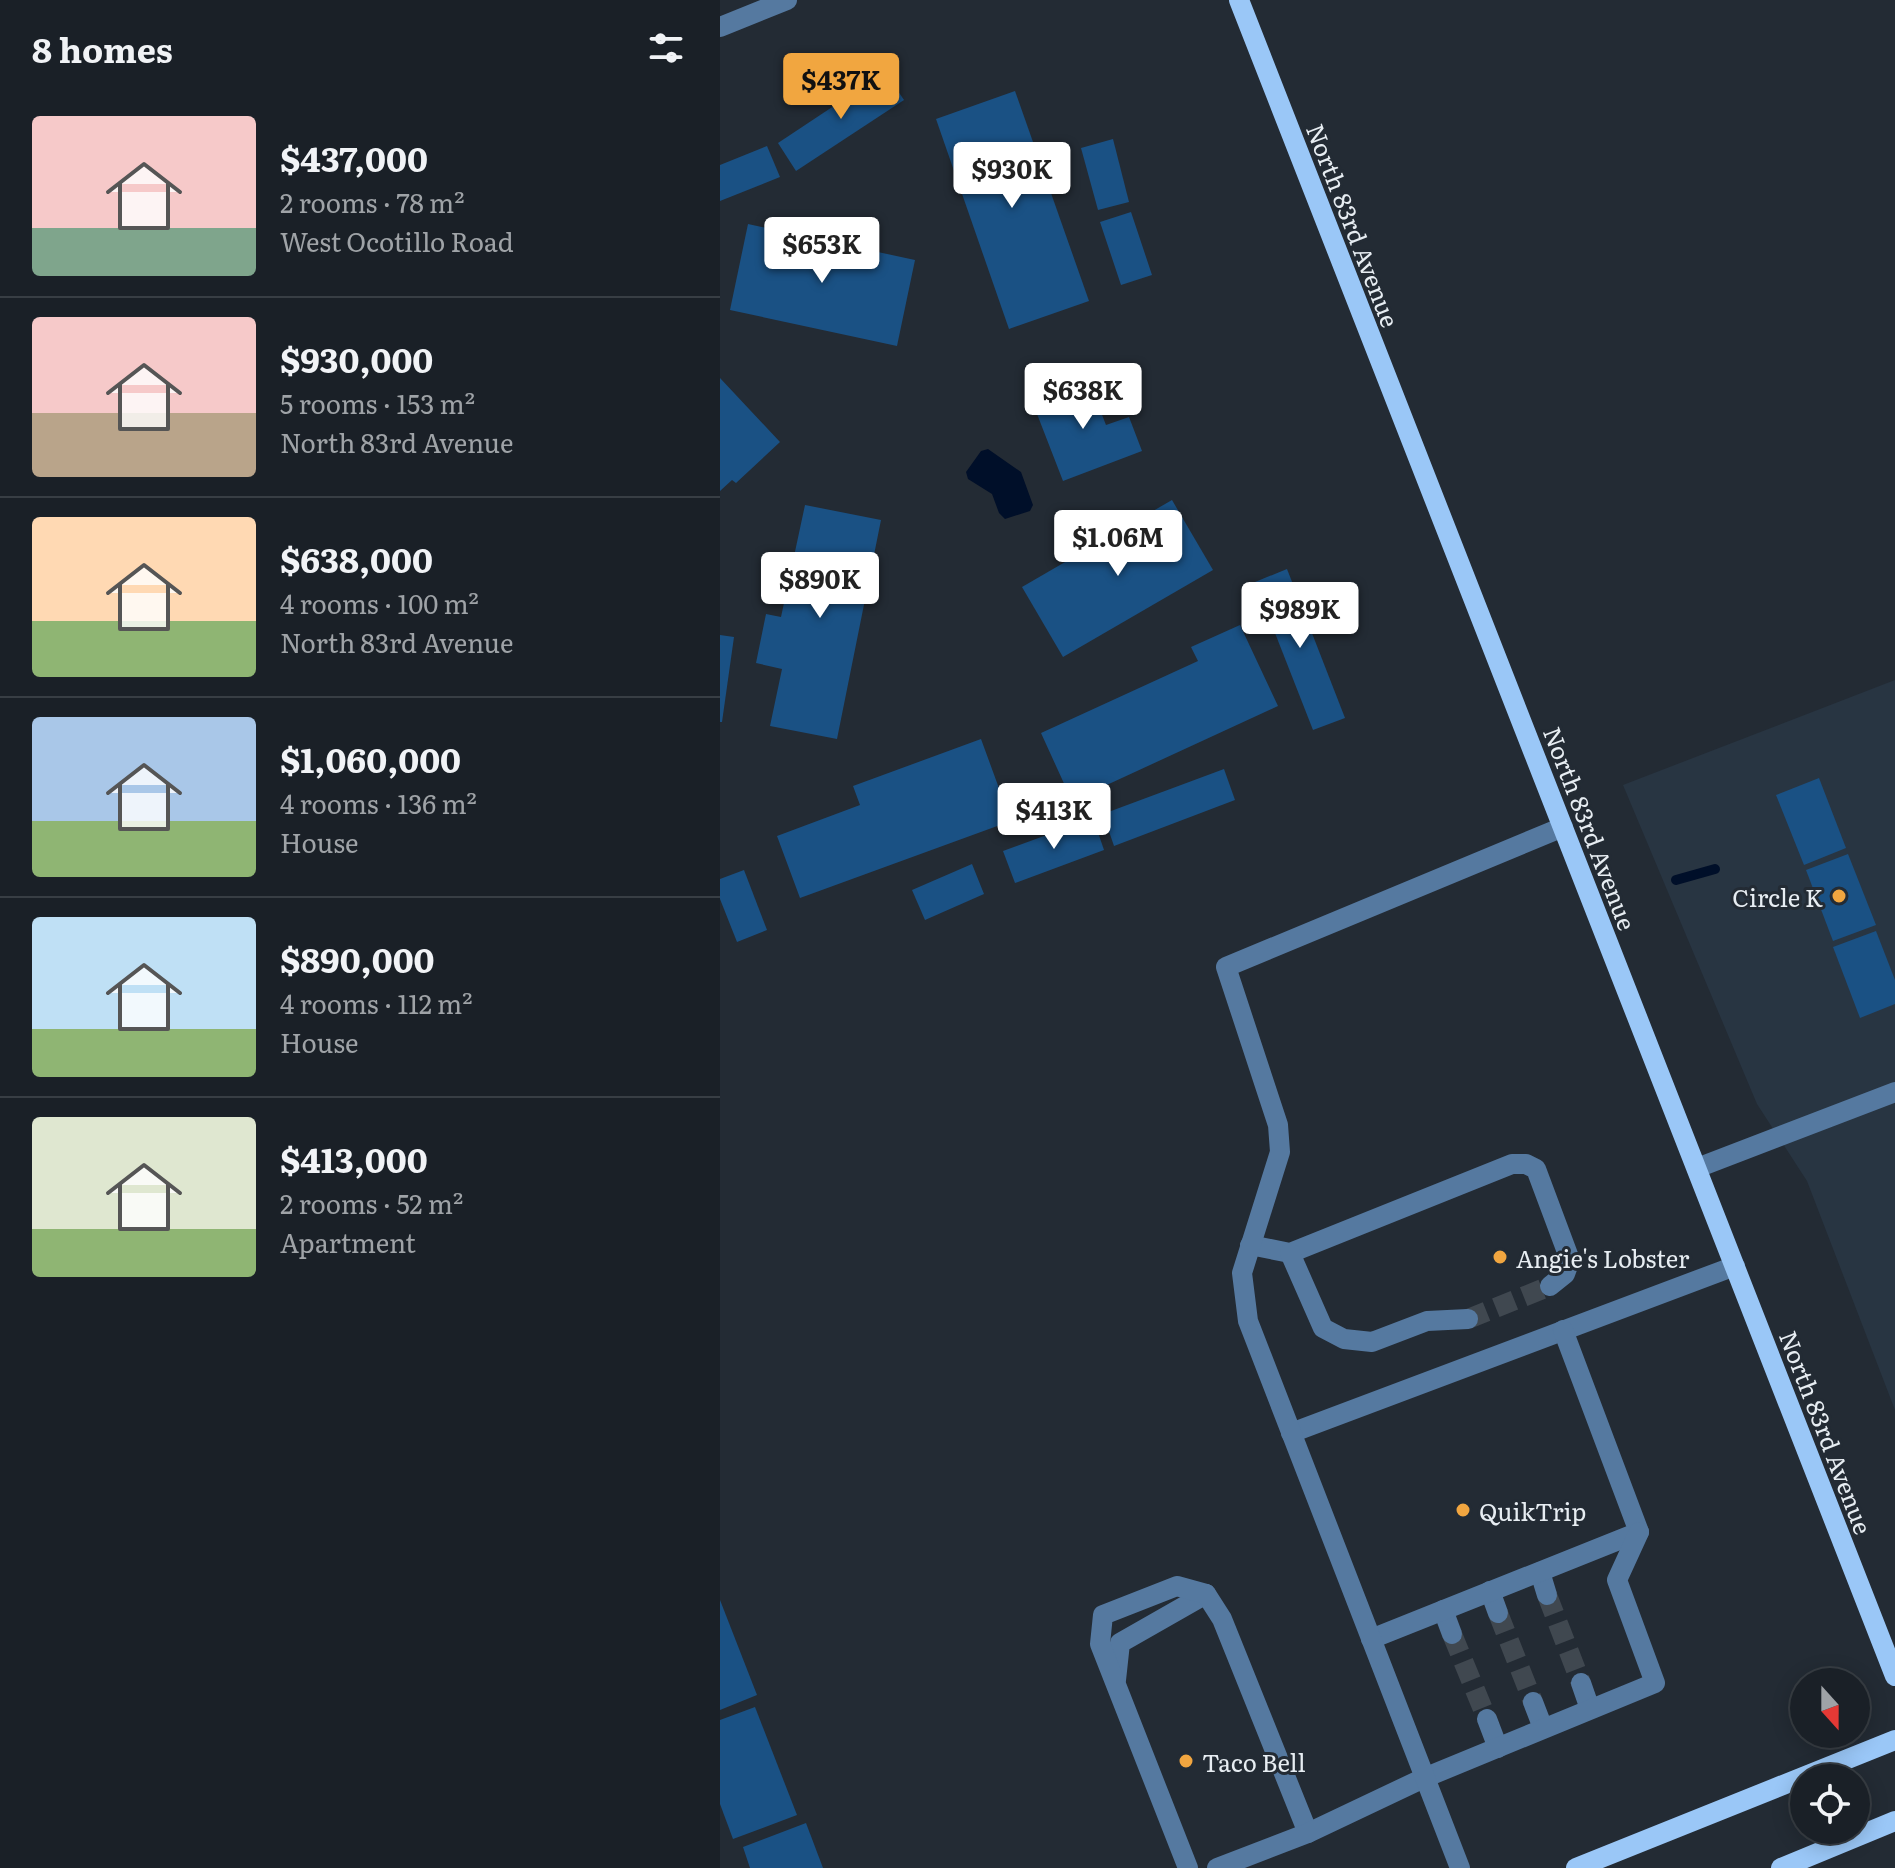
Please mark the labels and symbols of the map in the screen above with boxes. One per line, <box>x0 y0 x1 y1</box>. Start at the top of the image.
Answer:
pin: $437K <box>785 53 897 121</box>
street label: North 83rd Avenue <box>1299 118 1409 332</box>
pin: $930K <box>956 142 1068 210</box>
pin: $653K <box>766 217 878 285</box>
pin: $638K <box>1027 363 1139 431</box>
pin: $1.06M <box>1053 510 1183 578</box>
pin: $890K <box>764 552 876 620</box>
pin: $989K <box>1244 582 1356 650</box>
street label: North 83rd Avenue <box>1536 721 1646 935</box>
pin: $413K <box>998 783 1110 851</box>
place label: Circle K <box>1732 879 1823 914</box>
marker: Circle K <box>1830 887 1848 905</box>
place label: Angie's Lobster <box>1516 1240 1690 1275</box>
marker: Angie's Lobster <box>1491 1248 1509 1266</box>
street label: North 83rd Avenue <box>1772 1325 1882 1539</box>
place label: QuikTrip <box>1479 1493 1586 1528</box>
marker: QuikTrip <box>1454 1501 1472 1519</box>
north arrow <box>1790 1668 1870 1748</box>
place label: Taco Bell <box>1202 1744 1306 1779</box>
marker: Taco Bell <box>1177 1752 1195 1770</box>

